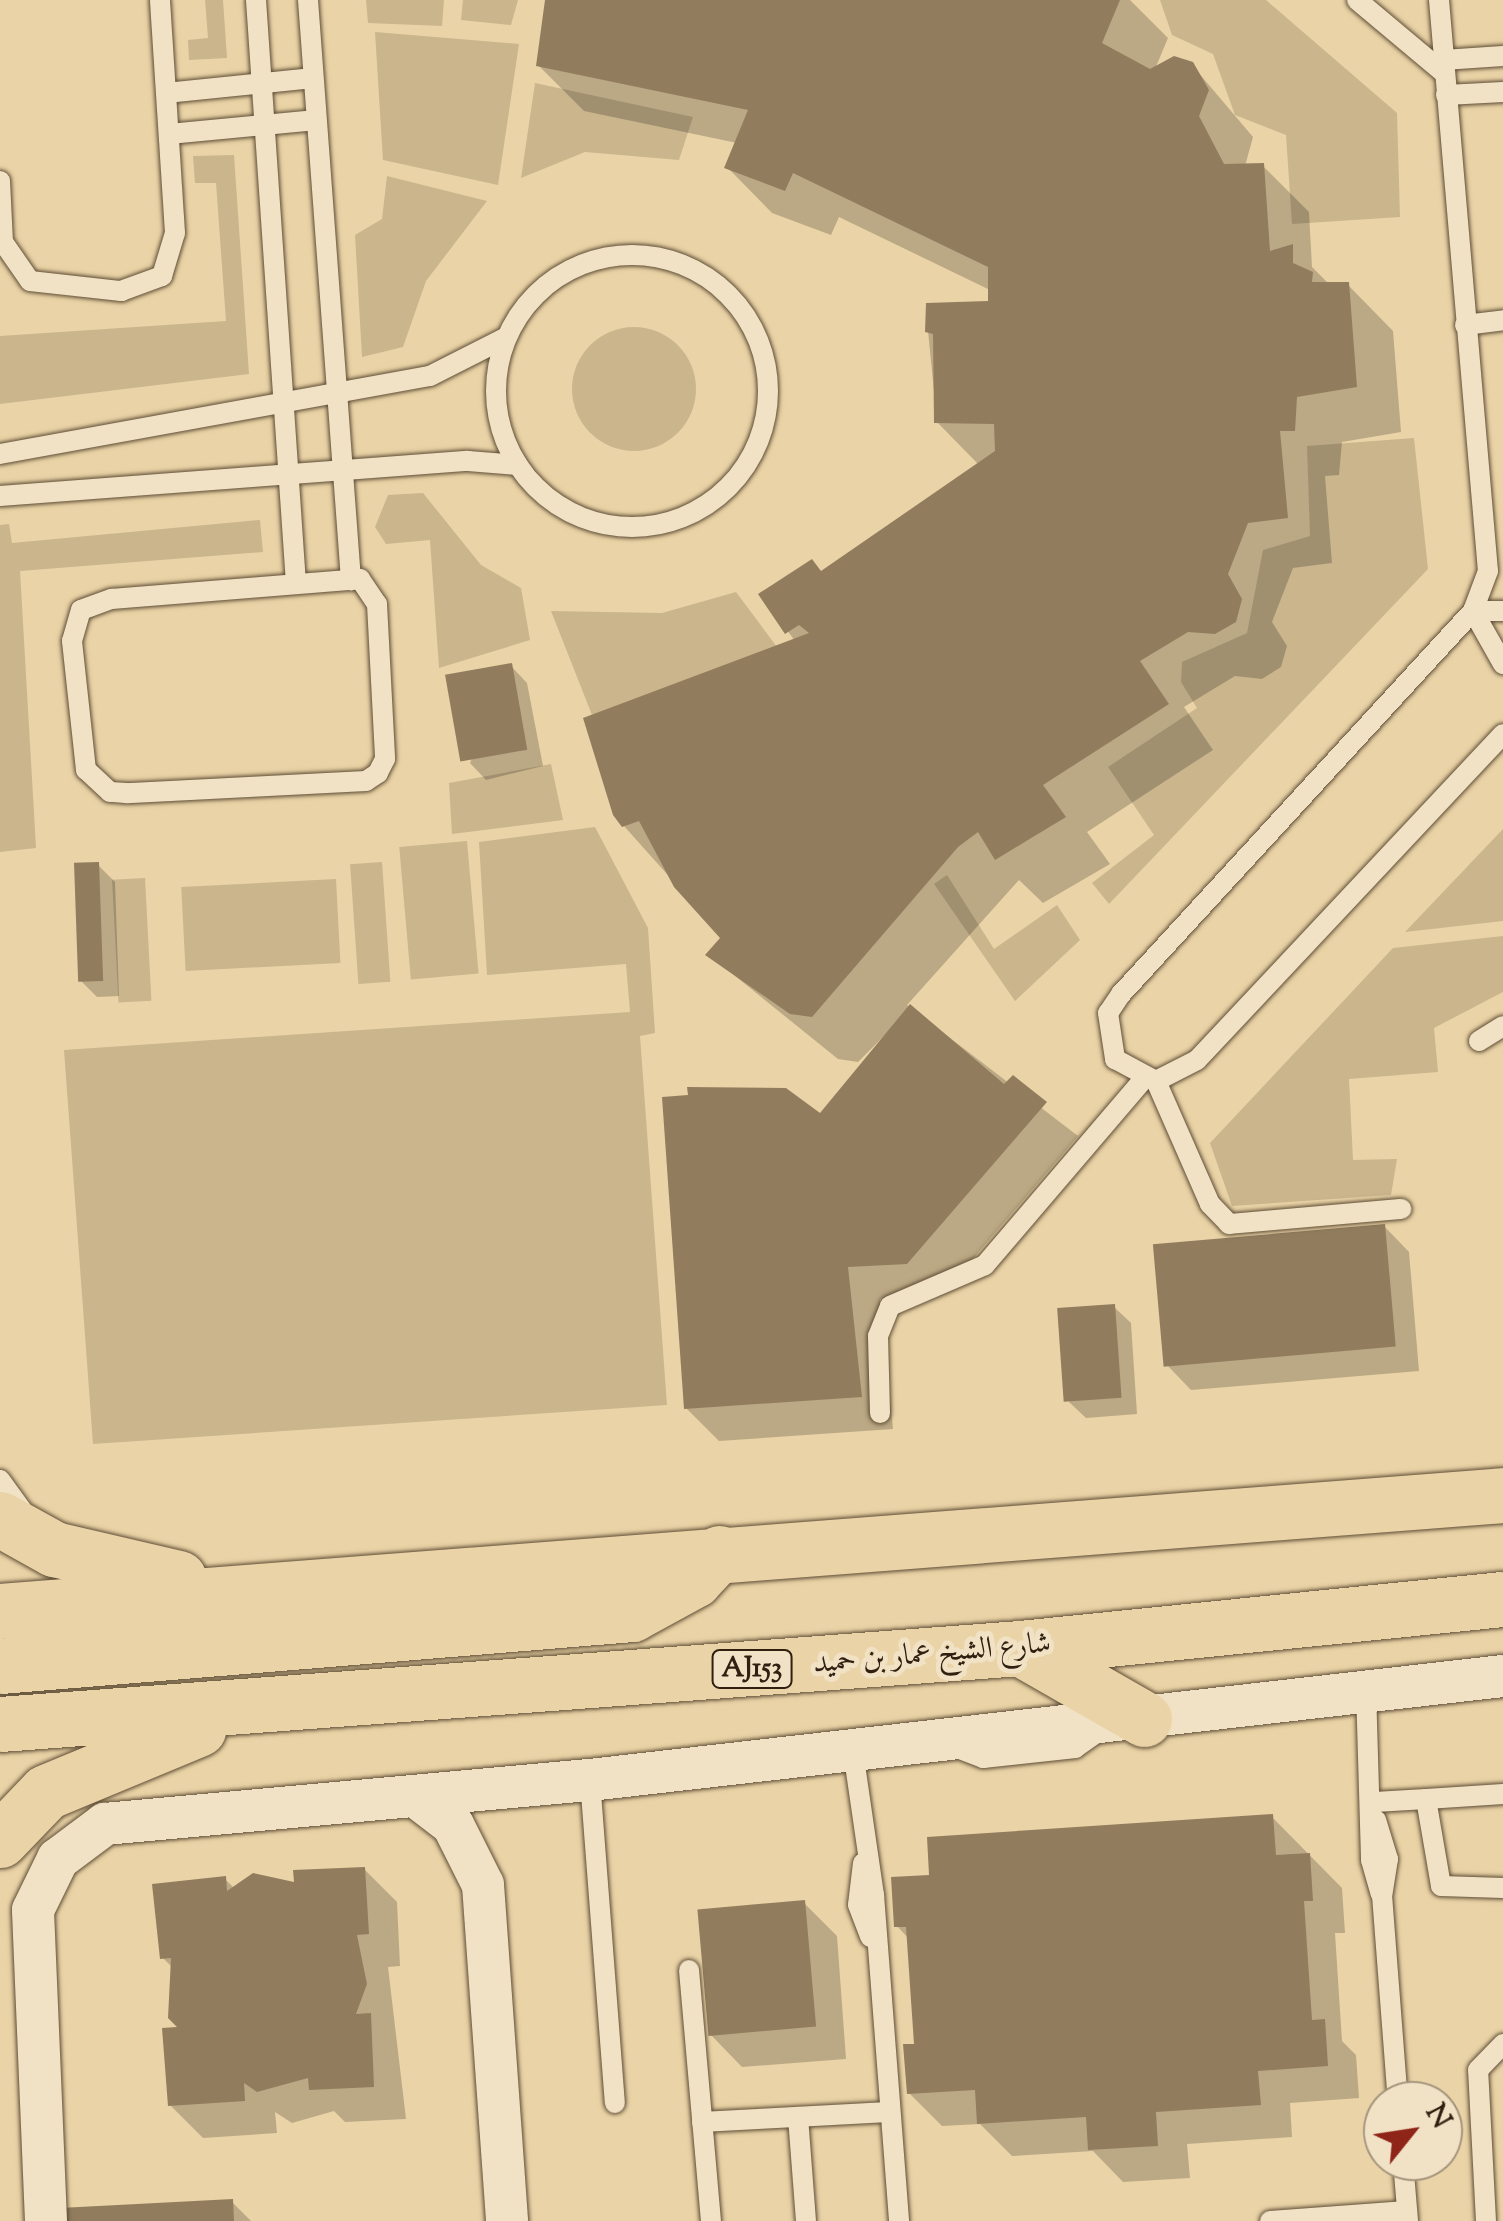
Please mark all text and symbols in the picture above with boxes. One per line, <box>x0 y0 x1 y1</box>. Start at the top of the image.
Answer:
street label: شارع الشيخ عمار بن حميد <box>812 1627 1052 1683</box>
road number: AJ153 <box>710 1646 794 1692</box>
north arrow <box>1363 2081 1463 2181</box>
text: N <box>1414 2097 1460 2137</box>

